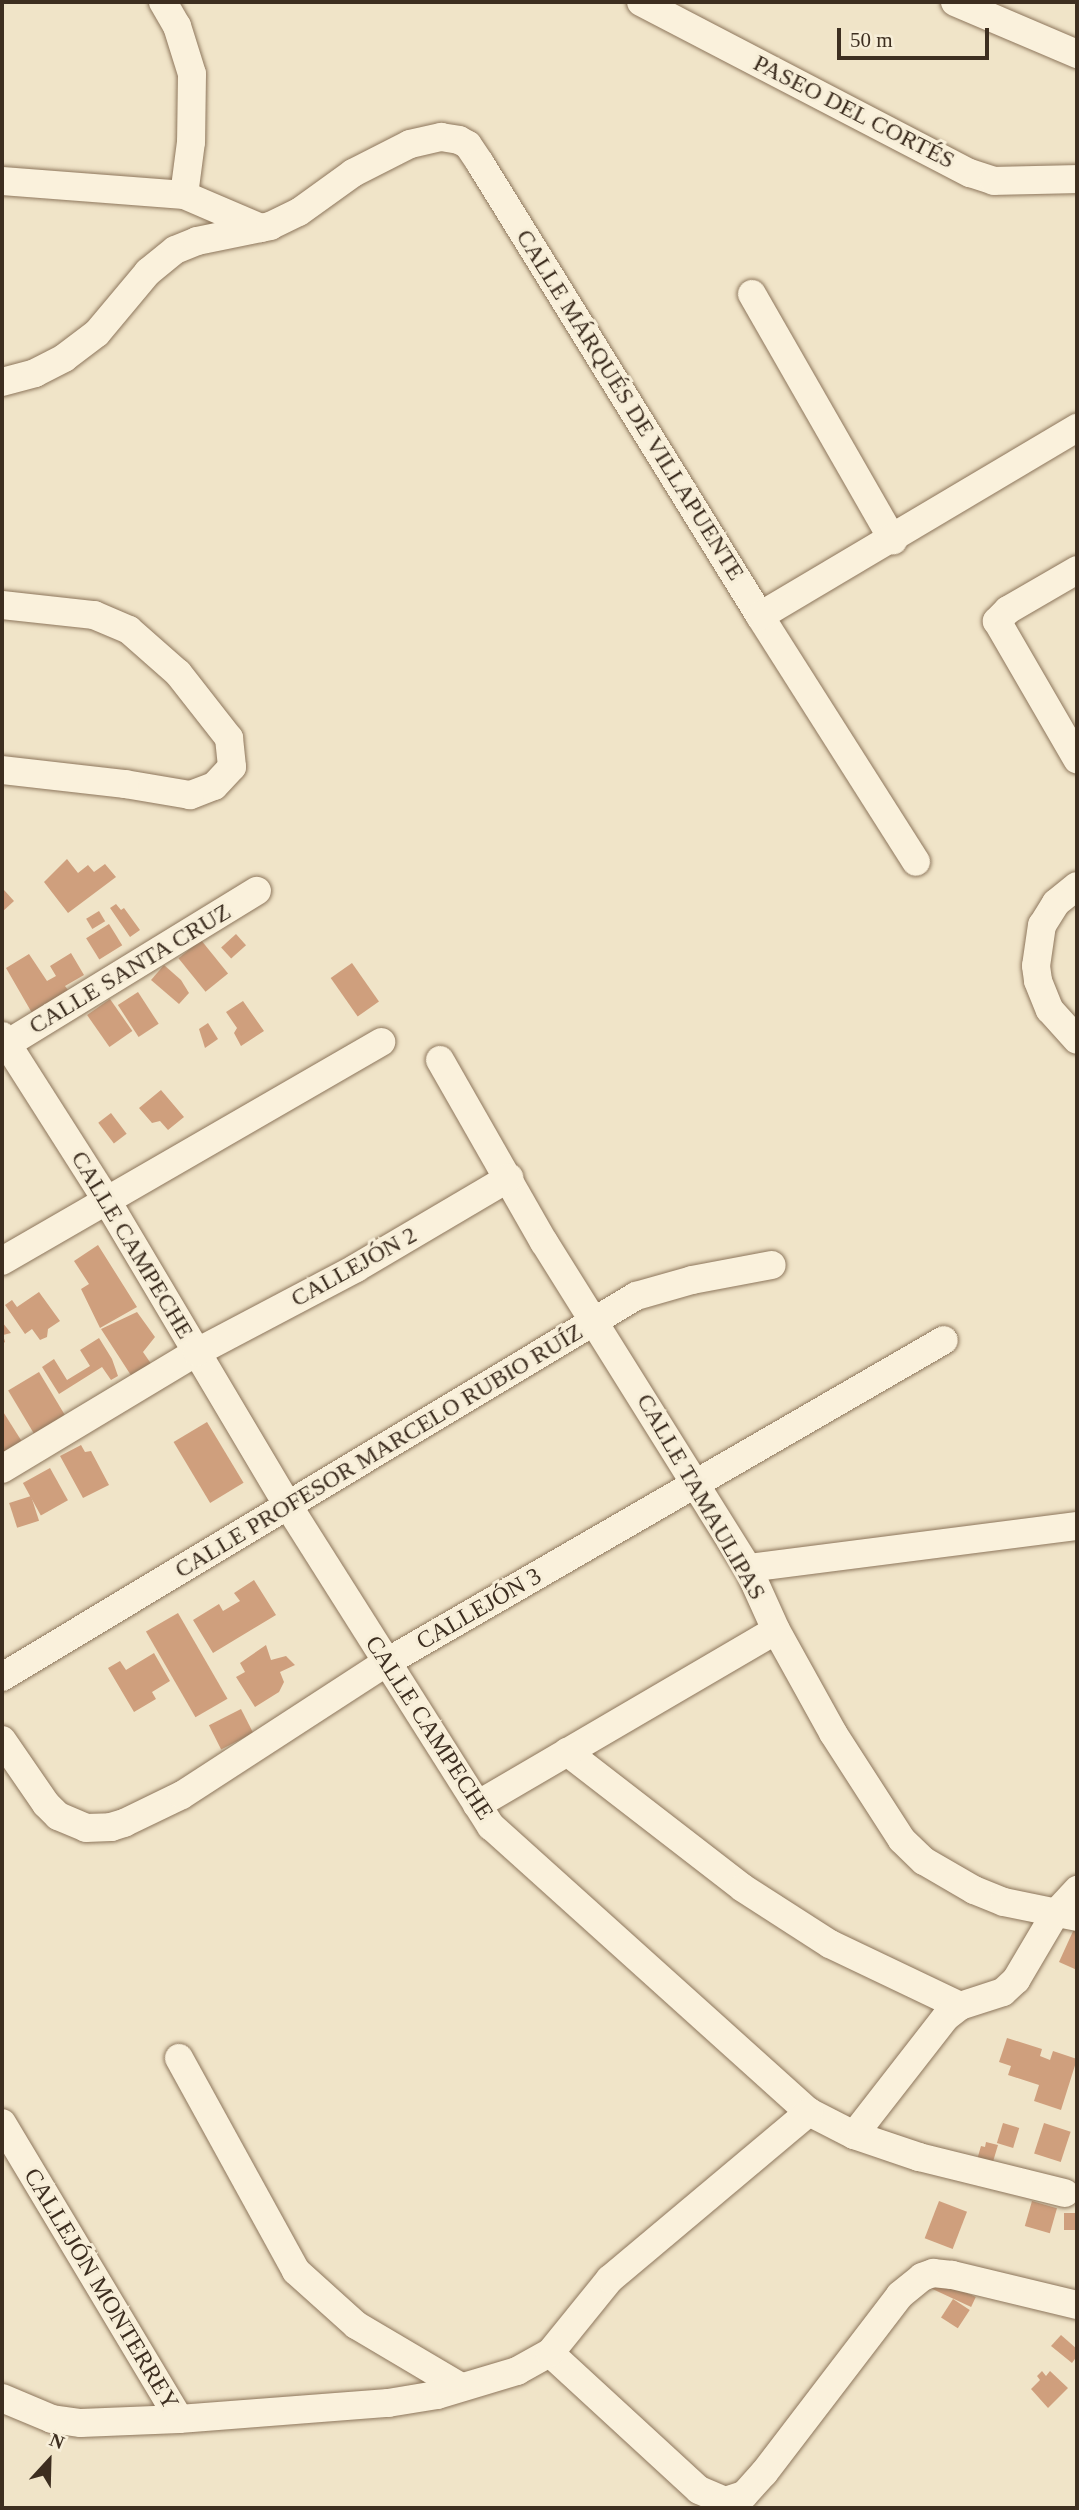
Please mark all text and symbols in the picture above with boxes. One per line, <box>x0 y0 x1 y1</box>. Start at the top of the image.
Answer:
scale bar <box>841 14 993 58</box>
text: 50 m <box>850 28 893 52</box>
street label: PASEO DEL CORTÉS <box>748 49 960 175</box>
street label: CALLE MÁRQUÉS DE VILLAPUENTE <box>510 224 750 586</box>
street label: CALLE SANTA CRUZ <box>23 897 237 1041</box>
street label: CALLE CAMPECHE <box>65 1146 199 1344</box>
street label: CALLEJÓN 2 <box>286 1221 422 1313</box>
street label: CALLE PROFESOR MARCELO RUBIO RUÍZ <box>170 1317 588 1585</box>
street label: CALLE TAMAULIPAS <box>630 1389 772 1605</box>
street label: CALLEJÓN 3 <box>411 1562 547 1656</box>
street label: CALLE CAMPECHE <box>359 1630 499 1826</box>
street label: CALLEJÓN MONTERREY <box>17 2163 185 2415</box>
north arrow <box>14 2426 84 2496</box>
text: N <box>47 2429 67 2453</box>

